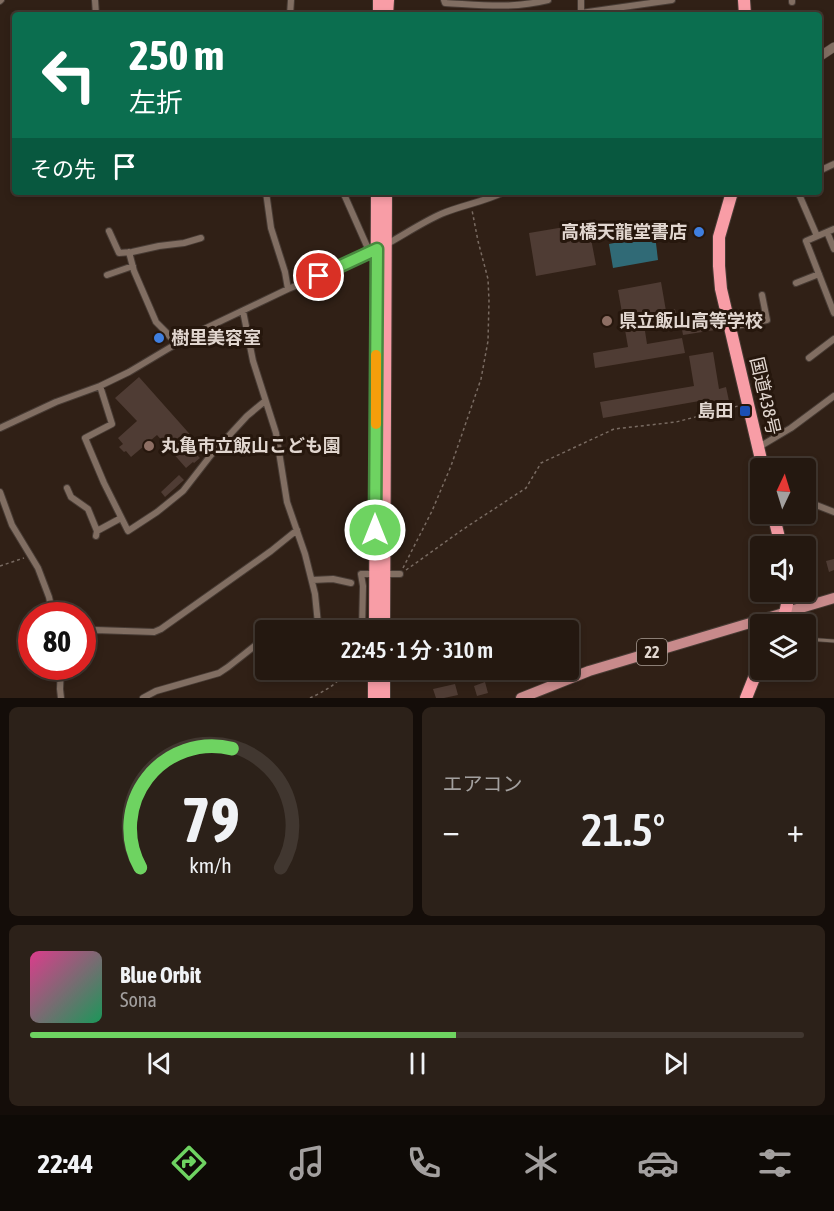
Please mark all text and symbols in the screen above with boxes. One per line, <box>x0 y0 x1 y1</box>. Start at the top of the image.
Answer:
text: 250 m <box>129 31 224 79</box>
icon: left <box>30 36 108 114</box>
text: 左折 <box>129 87 183 118</box>
icon: arrive <box>108 150 141 183</box>
text: その先 <box>30 156 96 182</box>
place label: 高橋天龍堂書店 <box>561 221 687 242</box>
marker: 高橋天龍堂書店 <box>692 225 706 239</box>
pin <box>293 250 344 301</box>
icon: arrive <box>302 259 335 292</box>
place label: 県立飯山高等学校 <box>619 310 763 331</box>
marker: 県立飯山高等学校 <box>600 314 614 328</box>
place label: 樹里美容室 <box>171 327 261 348</box>
marker: 樹里美容室 <box>152 331 166 345</box>
street label: 国道438号 <box>746 355 785 437</box>
place label: 島田 <box>697 400 733 421</box>
marker: 島田 <box>738 404 752 418</box>
place label: 丸亀市立飯山こども園 <box>161 435 341 456</box>
marker: 丸亀市立飯山こども園 <box>142 439 156 453</box>
north arrow <box>750 458 816 524</box>
map controls <box>750 458 816 680</box>
position arrow <box>343 498 407 562</box>
button: sound <box>750 536 816 602</box>
speed limit sign: 80 <box>18 602 96 680</box>
button: layers <box>750 614 816 680</box>
text: 22:45 · 1 分 · 310 m <box>341 637 493 663</box>
road number: 22 <box>637 639 667 665</box>
text: エアコン <box>443 772 523 795</box>
text: 79 <box>181 784 240 855</box>
text: 21.5° <box>581 804 665 856</box>
text: − <box>443 811 460 849</box>
text: + <box>787 811 804 849</box>
text: km/h <box>189 854 232 879</box>
text: Blue Orbit <box>120 962 201 988</box>
text: Sona <box>120 988 157 1011</box>
icon: previous <box>143 1047 176 1080</box>
icon: pause <box>401 1047 434 1080</box>
icon: next <box>659 1047 692 1080</box>
icon: directions <box>168 1142 210 1184</box>
icon: music <box>286 1142 328 1184</box>
icon: phone <box>403 1142 445 1184</box>
icon: climate <box>520 1142 562 1184</box>
icon: car <box>637 1142 679 1184</box>
icon: filters <box>754 1142 796 1184</box>
text: 22:44 <box>38 1148 93 1179</box>

